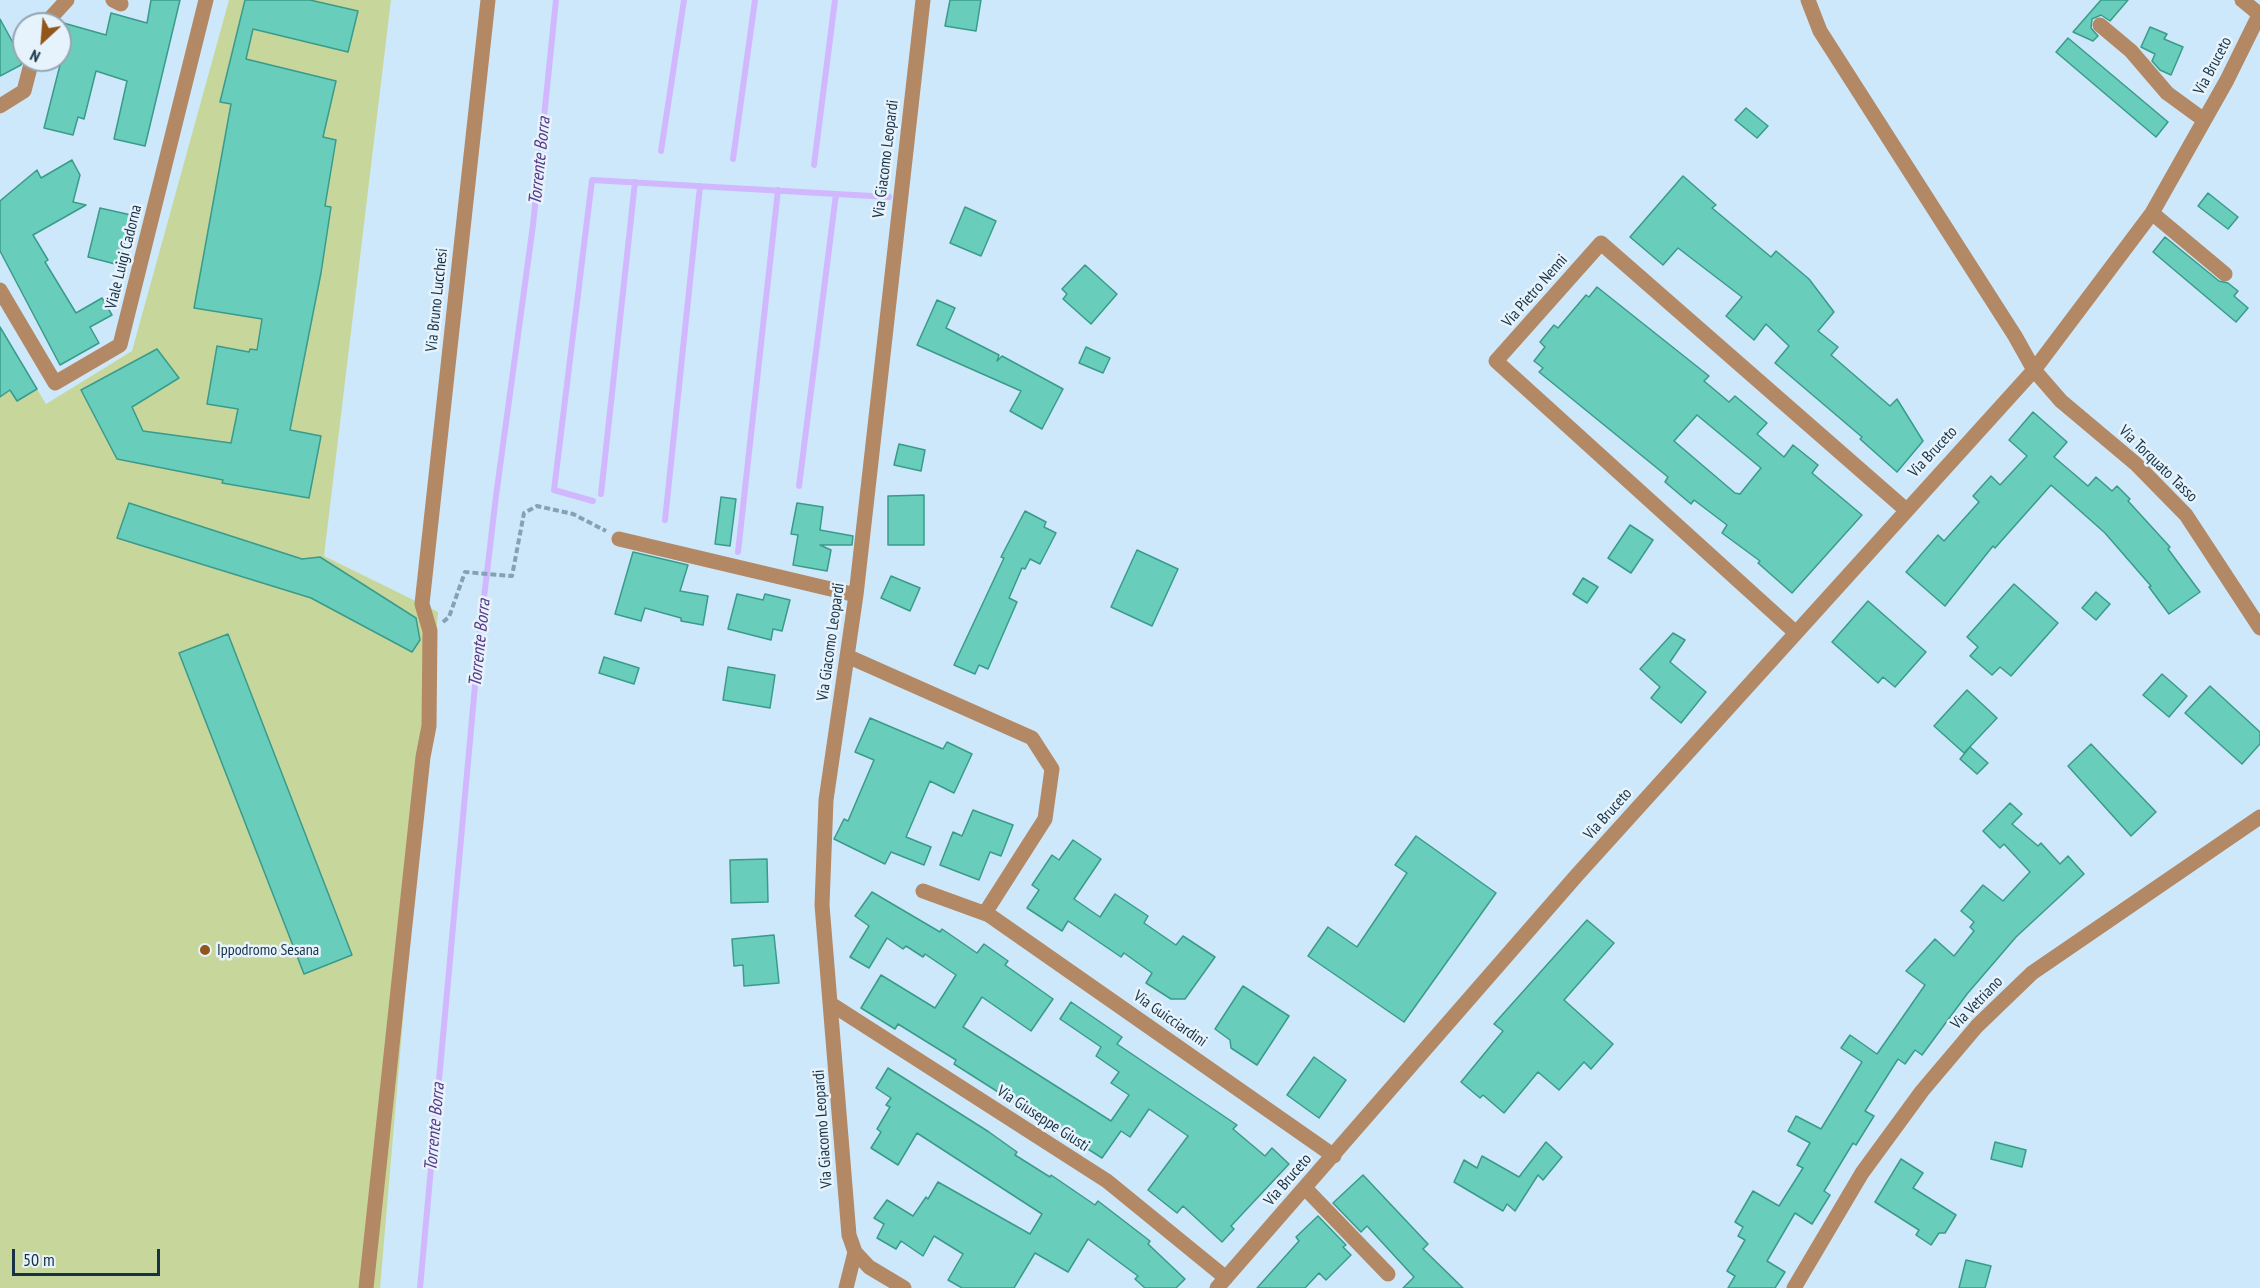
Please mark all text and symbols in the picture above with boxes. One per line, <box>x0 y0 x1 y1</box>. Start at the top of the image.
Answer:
north arrow <box>12 12 72 72</box>
street label: Via Bruceto <box>2190 34 2236 98</box>
text: N <box>27 46 43 67</box>
street label: Via Giacomo Leopardi <box>869 99 903 219</box>
water label: Torrente Borra <box>525 116 555 206</box>
street label: Viale Luigi Cadorna <box>102 203 146 311</box>
street label: Via Bruno Lucchesi <box>422 247 452 353</box>
street label: Via Pietro Nenni <box>1498 251 1572 331</box>
street label: Via Torquato Tasso <box>2115 422 2201 506</box>
street label: Via Bruceto <box>1905 423 1961 481</box>
street label: Via Giacomo Leopardi <box>813 582 849 702</box>
water label: Torrente Borra <box>465 598 495 688</box>
street label: Via Bruceto <box>1580 784 1636 844</box>
place label: Ippodromo Sesana <box>217 940 319 960</box>
marker: Ippodromo Sesana <box>198 943 212 957</box>
street label: Via Vetriano <box>1947 972 2007 1034</box>
street label: Via Guicciardini <box>1130 987 1210 1051</box>
street label: Via Giacomo Leopardi <box>809 1069 837 1189</box>
water label: Torrente Borra <box>420 1082 450 1172</box>
street label: Via Giuseppe Giusti <box>993 1082 1093 1156</box>
street label: Via Bruceto <box>1260 1150 1316 1210</box>
scale bar <box>15 1237 164 1275</box>
text: 50 m <box>23 1248 55 1271</box>

